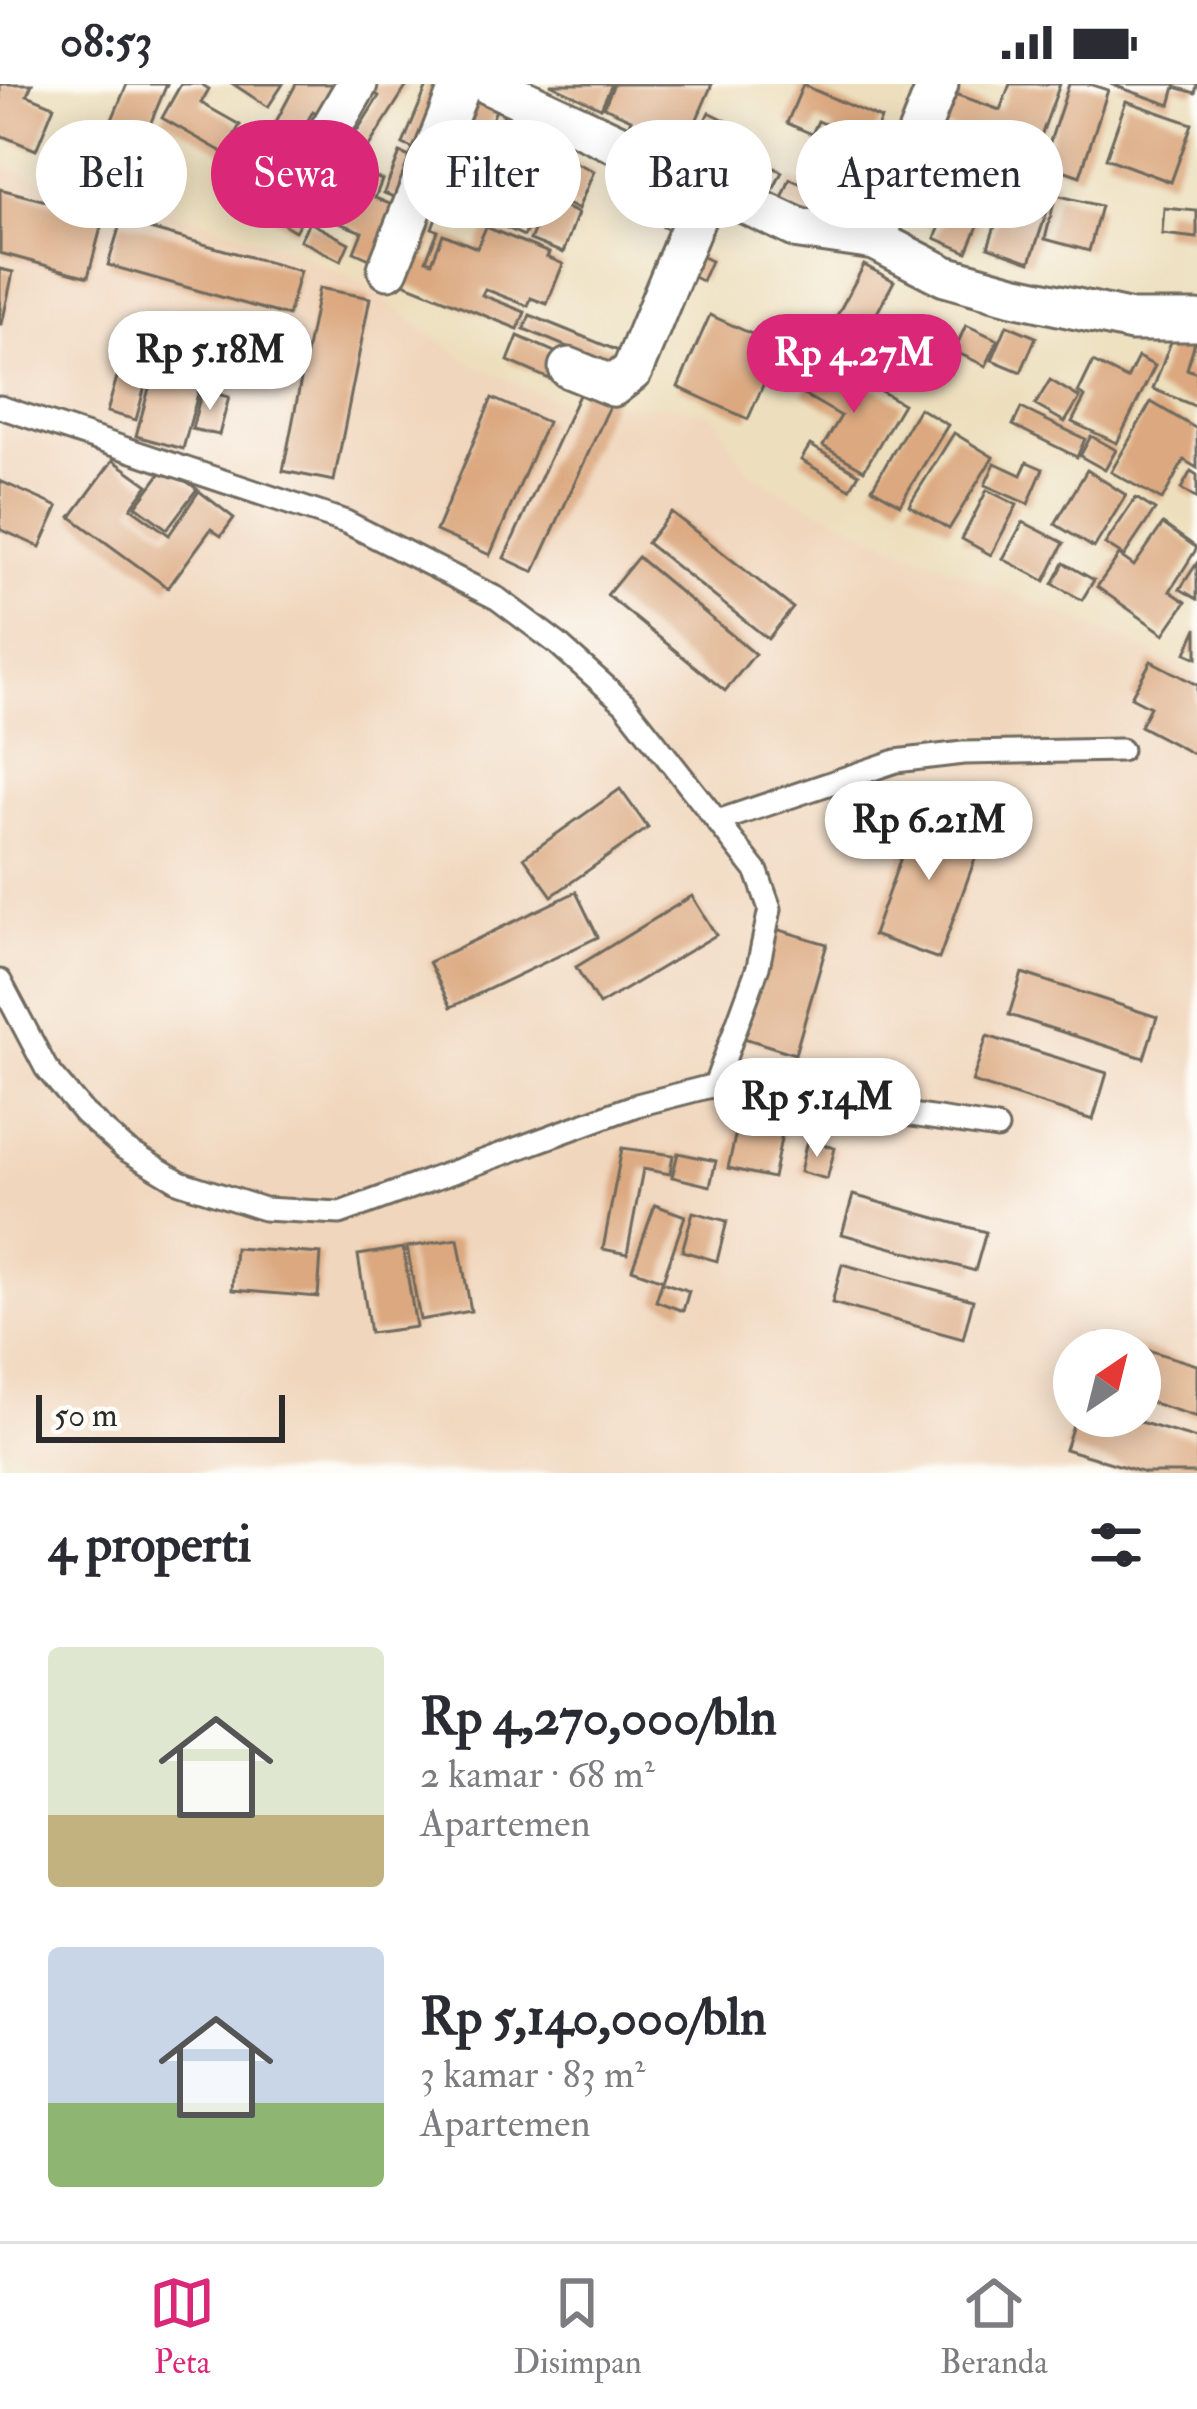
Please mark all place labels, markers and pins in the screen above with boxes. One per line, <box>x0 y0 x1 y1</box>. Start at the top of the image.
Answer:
pin: Rp 5.18M <box>86 311 334 413</box>
pin: Rp 4.27M <box>730 314 978 416</box>
pin: Rp 6.21M <box>805 781 1053 883</box>
pin: Rp 5.14M <box>693 1058 941 1160</box>

